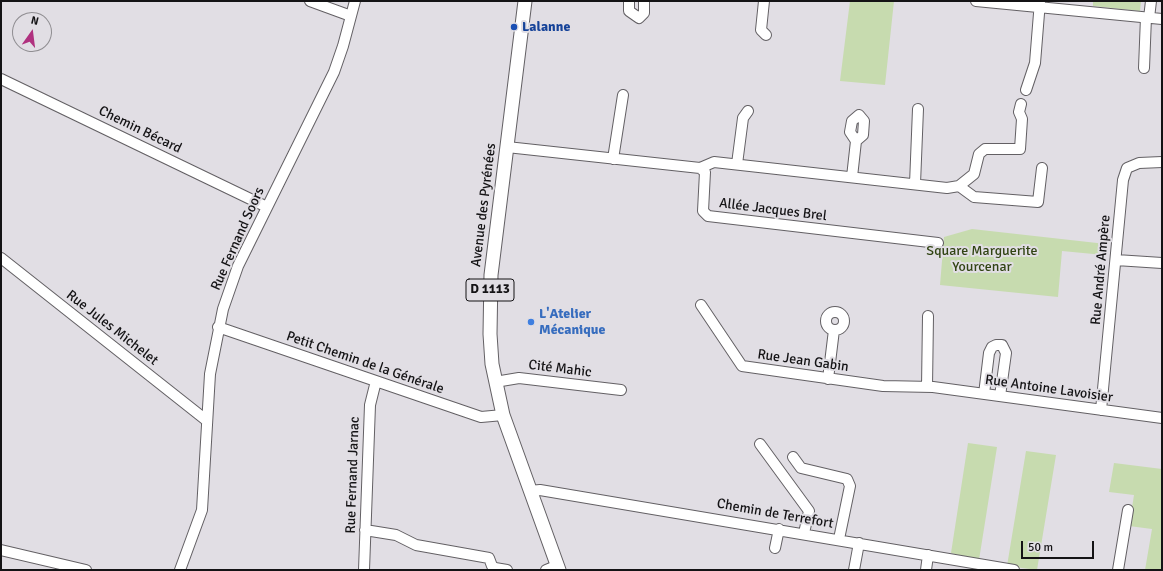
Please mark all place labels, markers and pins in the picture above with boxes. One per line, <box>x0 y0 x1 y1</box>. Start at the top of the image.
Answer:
place label: Lalanne <box>522 19 570 35</box>
marker: Lalanne <box>509 22 519 32</box>
place label: L'Atelier Mécanique <box>539 306 605 338</box>
marker: L'Atelier Mécanique <box>526 317 536 327</box>

